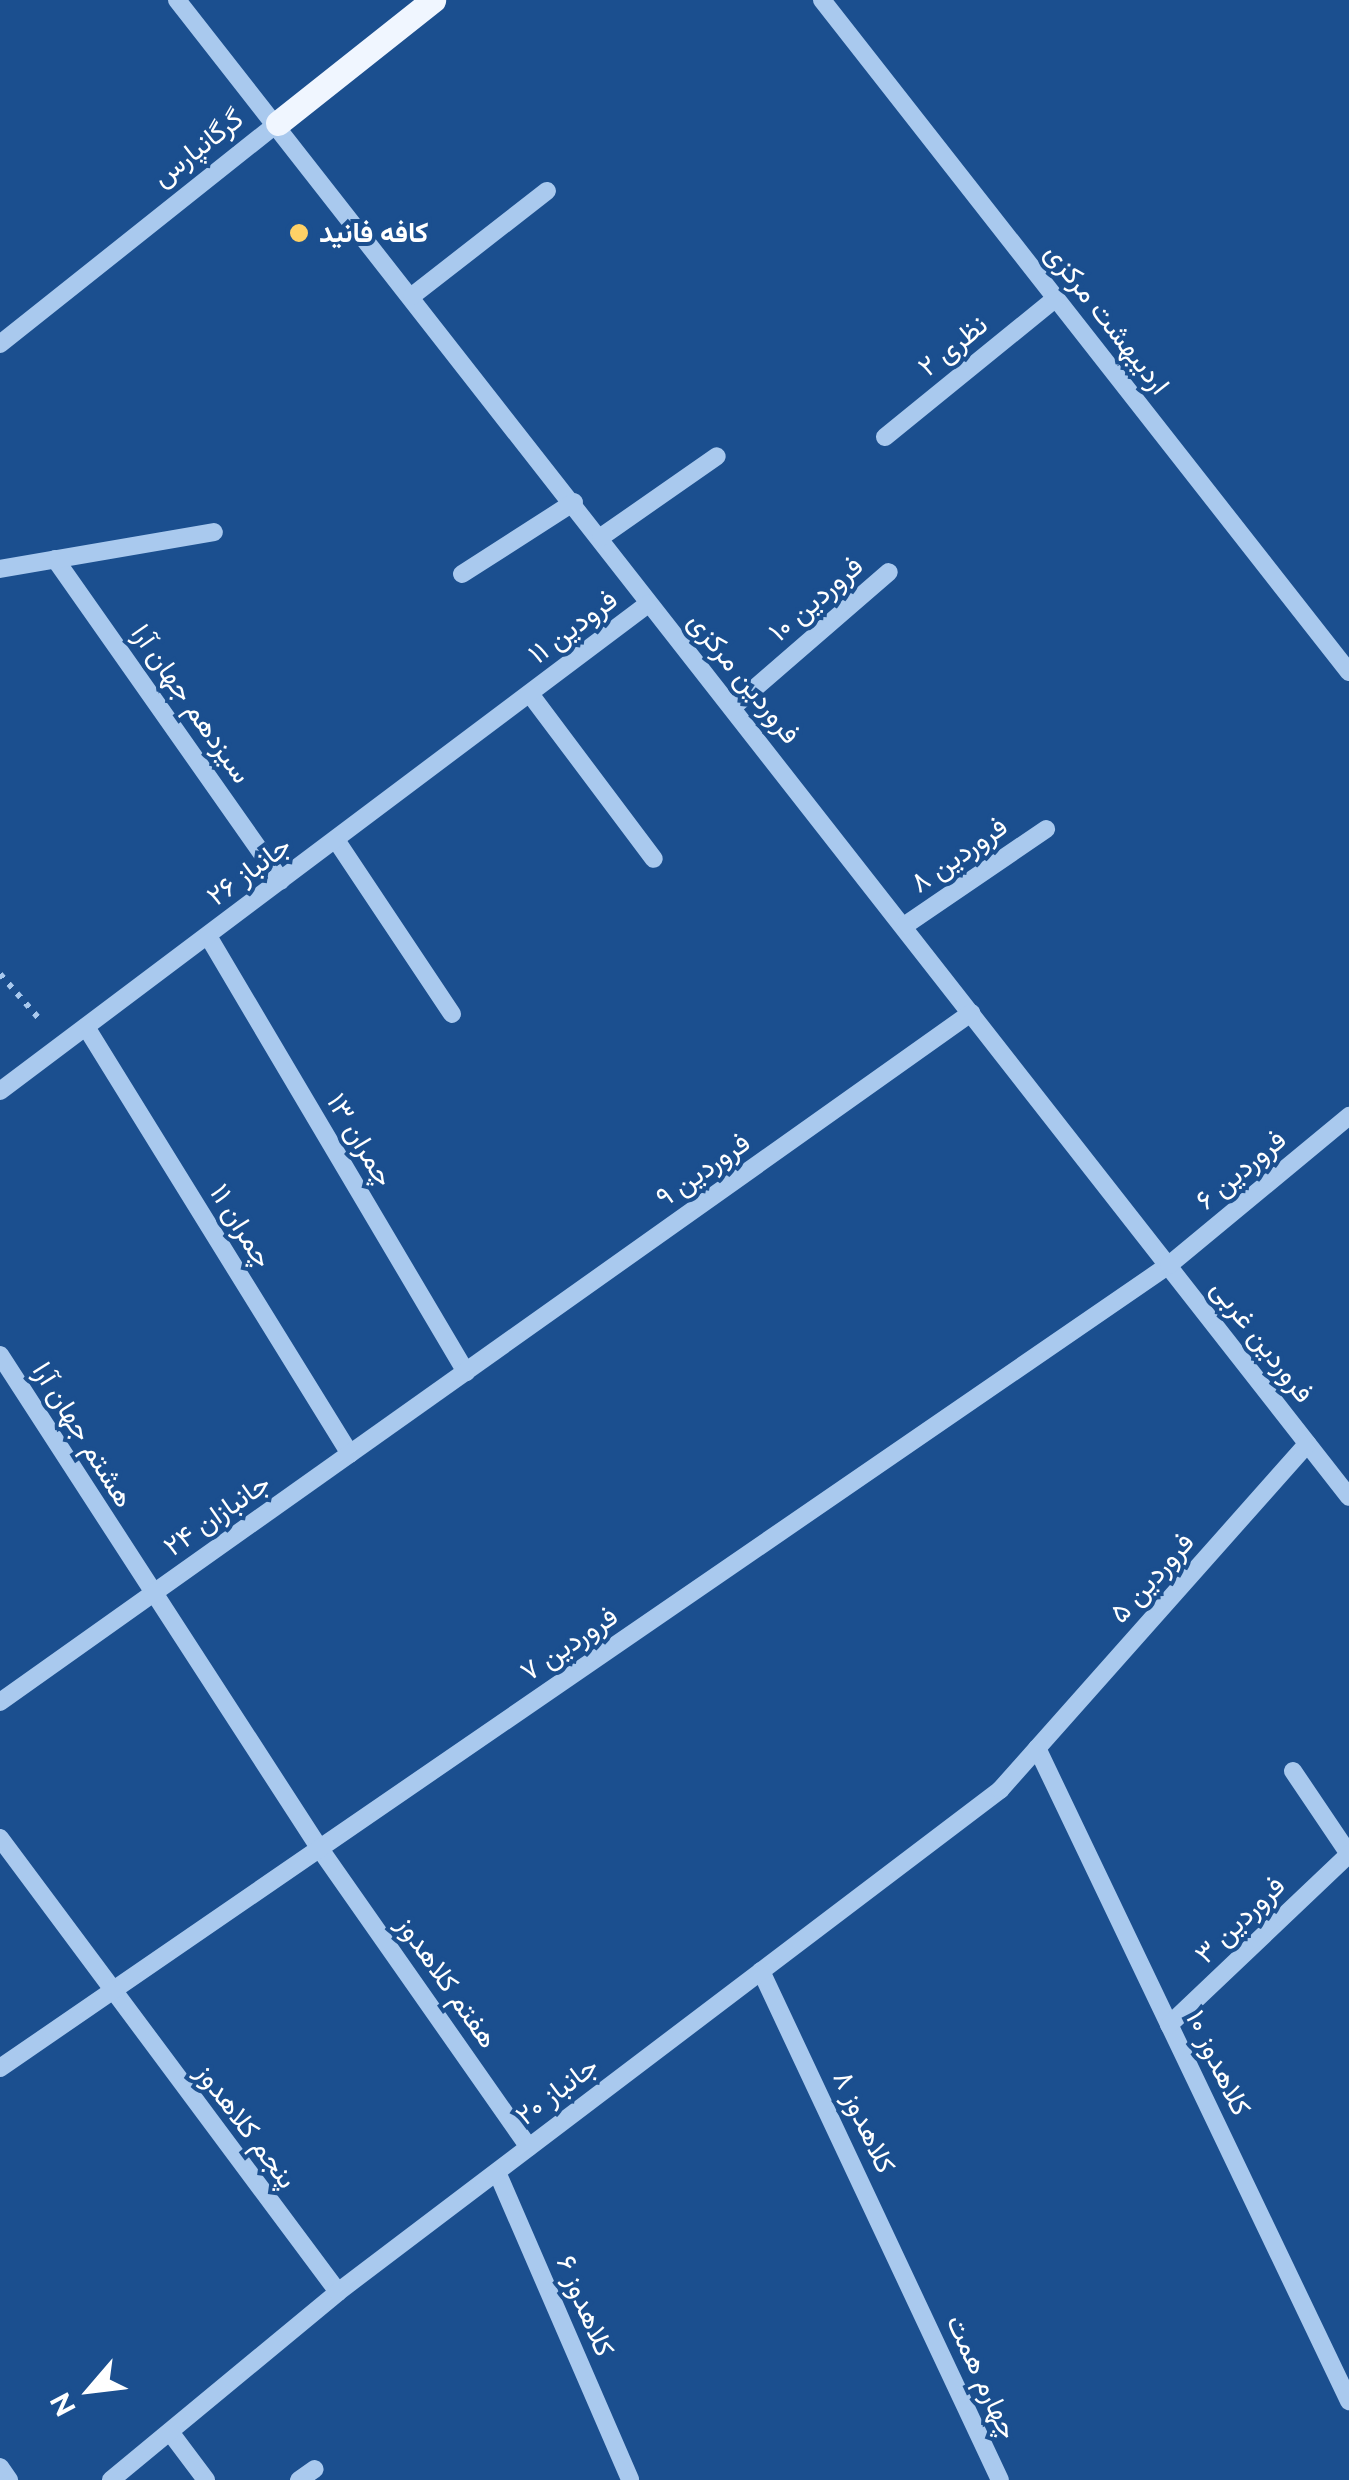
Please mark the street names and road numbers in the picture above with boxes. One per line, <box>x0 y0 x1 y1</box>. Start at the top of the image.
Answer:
street label: گرگانپارس <box>146 102 250 194</box>
street label: اردیبهشت مرکزی <box>1038 237 1176 401</box>
street label: نظری ۲ <box>912 308 994 384</box>
street label: فروردین ۱۰ <box>762 549 870 649</box>
street label: فرودین ۱۱ <box>522 583 624 671</box>
street label: فروردین مرکزی <box>681 605 807 751</box>
street label: سیزدهم جهان آرا <box>124 618 258 790</box>
street label: فروردین ۸ <box>904 810 1014 900</box>
street label: جانباز ۲۶ <box>201 829 297 913</box>
street label: ۱۳ چمران <box>319 1087 401 1193</box>
street label: فروردین ۶ <box>1189 1123 1293 1217</box>
street label: فروردین ۹ <box>650 1126 756 1214</box>
street label: ۱۱ چمران <box>202 1178 280 1274</box>
street label: فروردین غربی <box>1203 1273 1321 1409</box>
street label: هشتم جهان آرا <box>25 1356 141 1514</box>
street label: جانبازان ۲۴ <box>157 1466 277 1564</box>
street label: فروردین ۵ <box>1103 1526 1201 1630</box>
street label: فروردین ۷ <box>514 1599 624 1689</box>
street label: فروردین ۳ <box>1188 1869 1292 1971</box>
street label: هفتم کلاهدوز <box>389 1909 505 2055</box>
street label: کلاهدوز ۱۰ <box>1178 2005 1258 2121</box>
street label: ۲۰ جانباز <box>509 2049 605 2133</box>
street label: پنجم کلاهدوز <box>188 2057 304 2195</box>
street label: کلاهدوز ۸ <box>826 2065 902 2179</box>
street label: کلاهدوز ۶ <box>549 2250 621 2362</box>
street label: چهارم همت <box>939 2310 1025 2444</box>

